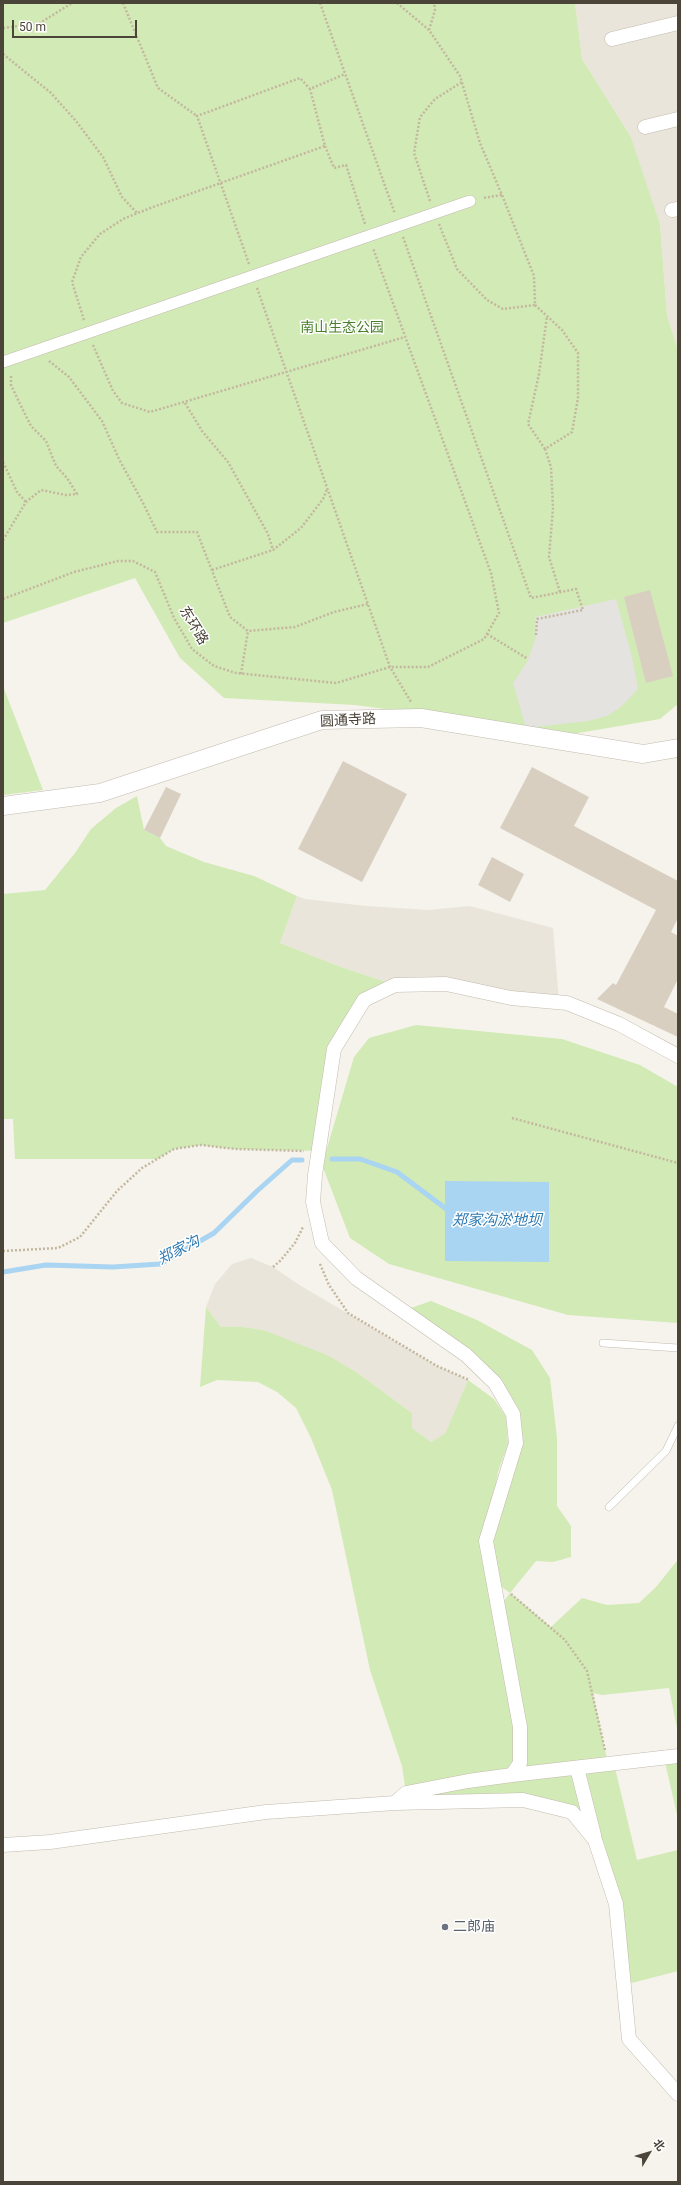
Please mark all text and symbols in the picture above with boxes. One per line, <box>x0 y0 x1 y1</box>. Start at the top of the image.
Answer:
scale bar <box>14 12 139 38</box>
text: 50 m <box>19 20 46 34</box>
park label: 南山生态公园 <box>300 320 384 336</box>
street label: 东环路 <box>175 604 211 648</box>
street label: 圆通寺路 <box>320 711 376 731</box>
water label: 郑家沟淤地坝 <box>452 1212 542 1230</box>
water label: 郑家沟 <box>155 1233 203 1269</box>
place label: 二郎庙 <box>453 1919 495 1935</box>
marker: 二郎庙 <box>440 1922 450 1932</box>
north arrow <box>629 2133 669 2173</box>
text: 北 <box>650 2137 667 2154</box>

